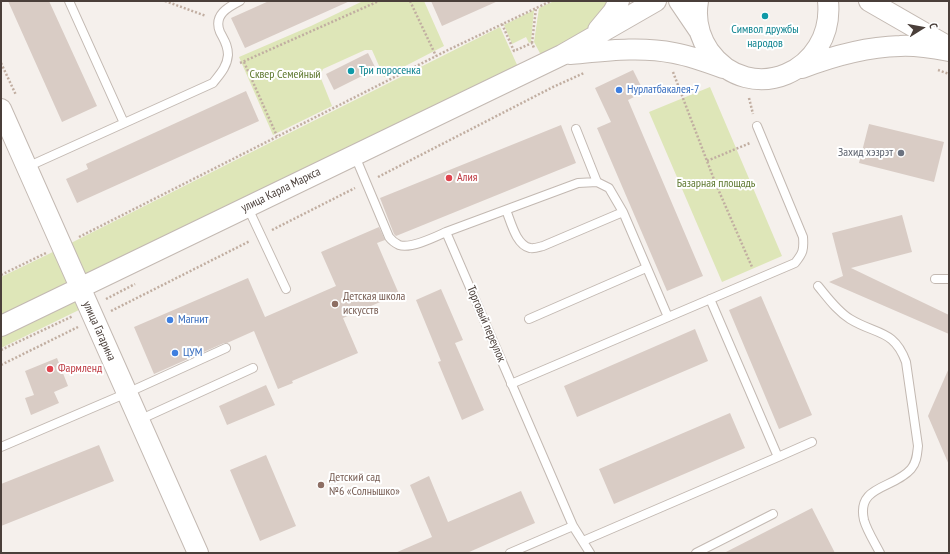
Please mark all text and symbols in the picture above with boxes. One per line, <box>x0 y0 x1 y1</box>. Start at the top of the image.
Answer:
north arrow <box>902 8 942 48</box>
marker: Символ дружбы народов <box>760 11 770 21</box>
text: С <box>926 22 941 30</box>
place label: Символ дружбы народов <box>731 23 799 51</box>
place label: Три поросенка <box>359 64 421 78</box>
marker: Три поросенка <box>346 66 356 76</box>
park label: Сквер Семейный <box>249 68 321 82</box>
place label: Нурлатбакалея-7 <box>627 83 699 97</box>
marker: Нурлатбакалея-7 <box>614 85 624 95</box>
place label: Захид хэзрэт <box>838 146 893 160</box>
marker: Захид хэзрэт <box>896 148 906 158</box>
street label: улица Карла Маркса <box>239 165 323 215</box>
place label: Алия <box>457 171 477 185</box>
marker: Алия <box>444 173 454 183</box>
park label: Базарная площадь <box>677 177 755 191</box>
street label: Торговый переулок <box>463 284 509 364</box>
place label: Детская школа искусств <box>343 290 405 318</box>
street label: улица Гагарина <box>79 299 119 363</box>
marker: Детская школа искусств <box>330 299 340 309</box>
place label: Магнит <box>178 313 208 327</box>
marker: Магнит <box>165 315 175 325</box>
place label: ЦУМ <box>183 346 202 360</box>
marker: ЦУМ <box>170 348 180 358</box>
place label: Фармленд <box>58 362 102 376</box>
marker: Фармленд <box>45 364 55 374</box>
place label: Детский сад №6 «Солнышко» <box>329 471 400 499</box>
marker: Детский сад №6 «Солнышко» <box>316 480 326 490</box>

